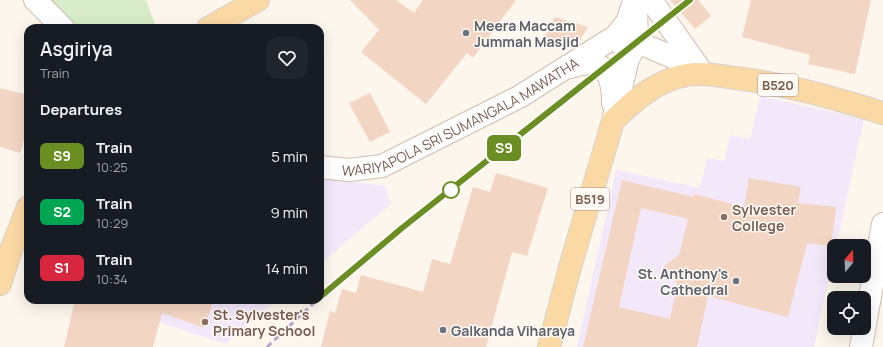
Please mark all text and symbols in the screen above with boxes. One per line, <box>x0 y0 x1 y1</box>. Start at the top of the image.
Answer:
place label: Meera Maccam Jummah Masjid <box>474 16 579 51</box>
marker: Meera Maccam Jummah Masjid <box>461 28 471 38</box>
text: Asgiriya <box>40 36 113 62</box>
button: heart <box>266 37 308 79</box>
street label: WARIYAPOLA SRI SUMANGALA MAWATHA <box>341 53 582 180</box>
text: Train <box>40 64 70 82</box>
road number: B520 <box>758 74 798 96</box>
text: Departures <box>40 99 122 120</box>
line badge: S9 <box>486 135 522 161</box>
text: Train <box>96 137 132 158</box>
text: S9 <box>495 138 513 157</box>
text: S9 <box>53 146 71 165</box>
text: 5 min <box>271 146 308 167</box>
text: 10:25 <box>96 158 128 176</box>
unlabelled marker <box>442 181 460 199</box>
road number: B519 <box>571 188 609 210</box>
text: Train <box>96 193 132 214</box>
place label: Sylvester College <box>732 200 796 235</box>
text: S2 <box>53 202 71 221</box>
text: 9 min <box>271 202 308 223</box>
marker: Sylvester College <box>719 212 729 222</box>
text: 10:29 <box>96 214 128 232</box>
north arrow <box>827 239 871 283</box>
map controls <box>827 239 871 335</box>
text: Train <box>96 249 132 270</box>
text: S1 <box>54 258 70 277</box>
text: 14 min <box>265 258 308 279</box>
place label: St. Anthony's Cathedral <box>638 264 728 299</box>
text: 10:34 <box>96 270 128 288</box>
marker: St. Anthony's Cathedral <box>731 276 741 286</box>
button: locate <box>827 291 871 335</box>
place label: St. Sylvester's Primary School <box>213 305 315 340</box>
marker: St. Sylvester's Primary School <box>200 317 210 327</box>
place label: Galkanda Viharaya <box>451 321 575 340</box>
marker: Galkanda Viharaya <box>438 325 448 335</box>

